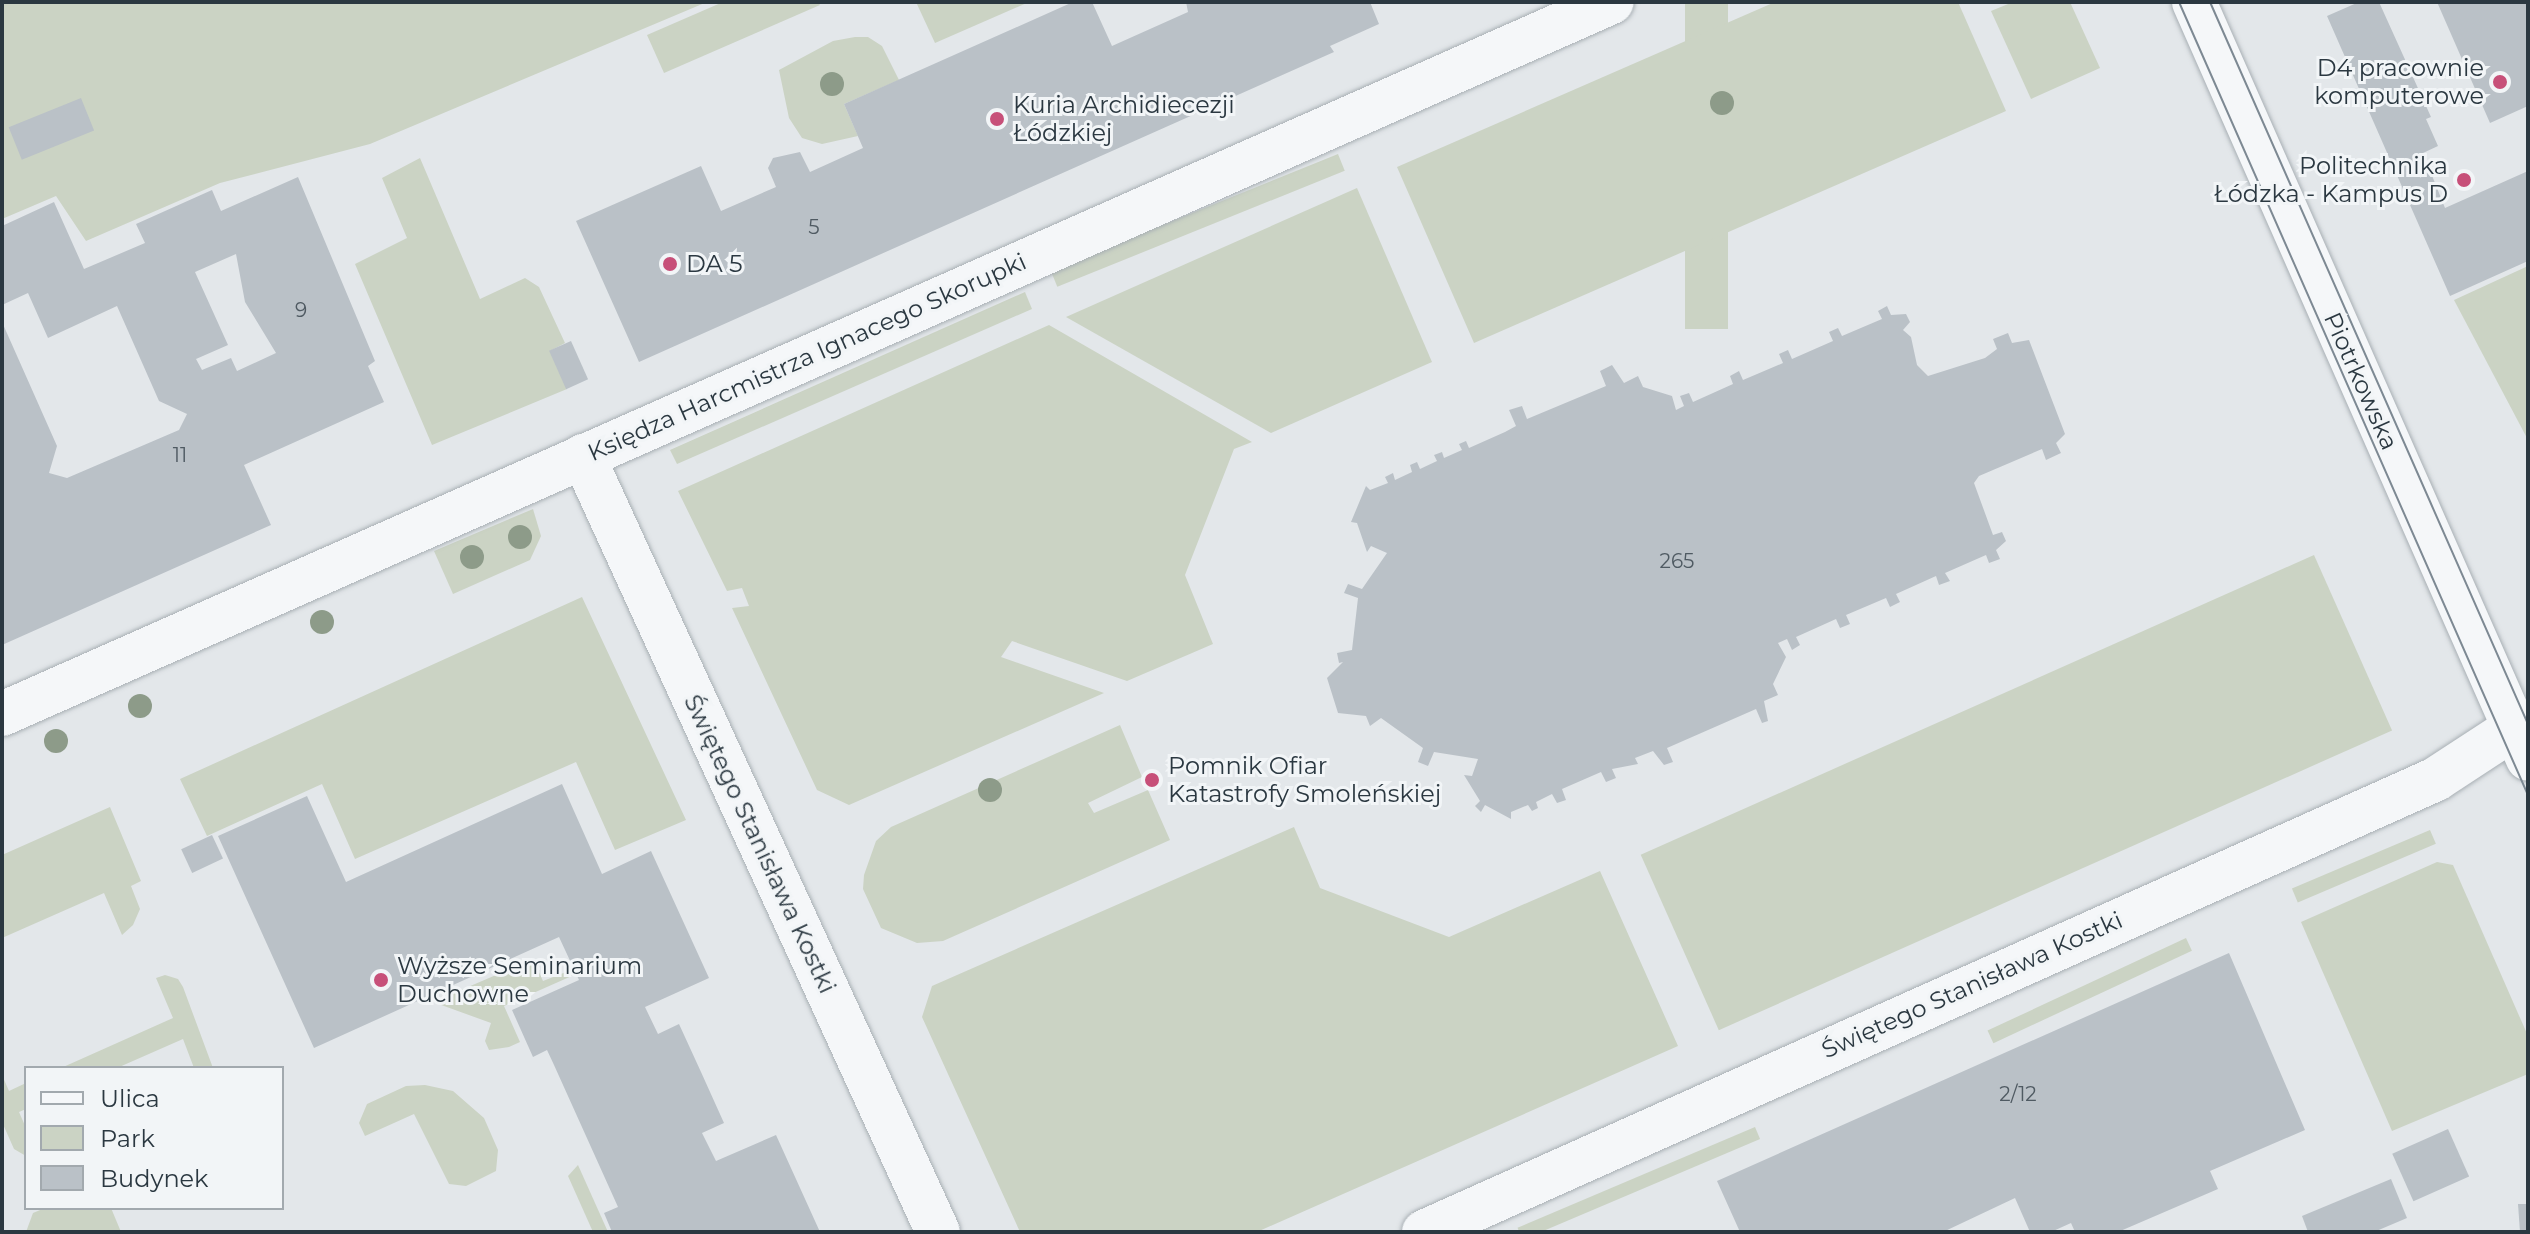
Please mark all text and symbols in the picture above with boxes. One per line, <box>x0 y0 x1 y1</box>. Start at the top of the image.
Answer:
place label: D4 pracownie komputerowe <box>2314 54 2484 110</box>
marker: D4 pracownie komputerowe <box>2491 73 2509 91</box>
place label: Kuria Archidiecezji Łódzkiej <box>1013 91 1235 147</box>
marker: Kuria Archidiecezji Łódzkiej <box>988 110 1006 128</box>
place label: Politechnika Łódzka - Kampus D <box>2214 152 2448 208</box>
marker: Politechnika Łódzka - Kampus D <box>2455 171 2473 189</box>
house number: 5 <box>808 215 820 239</box>
street label: Księdza Harcmistrza Ignacego Skorupki <box>583 247 1031 467</box>
place label: DA 5 <box>686 250 743 278</box>
marker: DA 5 <box>661 255 679 273</box>
house number: 9 <box>295 298 307 322</box>
street label: Piotrkowska <box>2318 308 2404 454</box>
house number: 11 <box>173 443 187 467</box>
house number: 265 <box>1660 549 1694 573</box>
street label: Świętego Stanisława Kostki <box>678 690 842 998</box>
place label: Pomnik Ofiar Katastrofy Smoleńskiej <box>1168 752 1441 808</box>
marker: Pomnik Ofiar Katastrofy Smoleńskiej <box>1143 771 1161 789</box>
street label: Świętego Stanisława Kostki <box>1817 906 2127 1064</box>
place label: Wyższe Seminarium Duchowne <box>397 952 642 1008</box>
marker: Wyższe Seminarium Duchowne <box>372 971 390 989</box>
legend <box>24 1066 284 1210</box>
house number: 2/12 <box>1999 1082 2037 1106</box>
text: Ulica <box>100 1084 160 1113</box>
text: Park <box>100 1124 155 1153</box>
text: Budynek <box>100 1164 208 1193</box>

